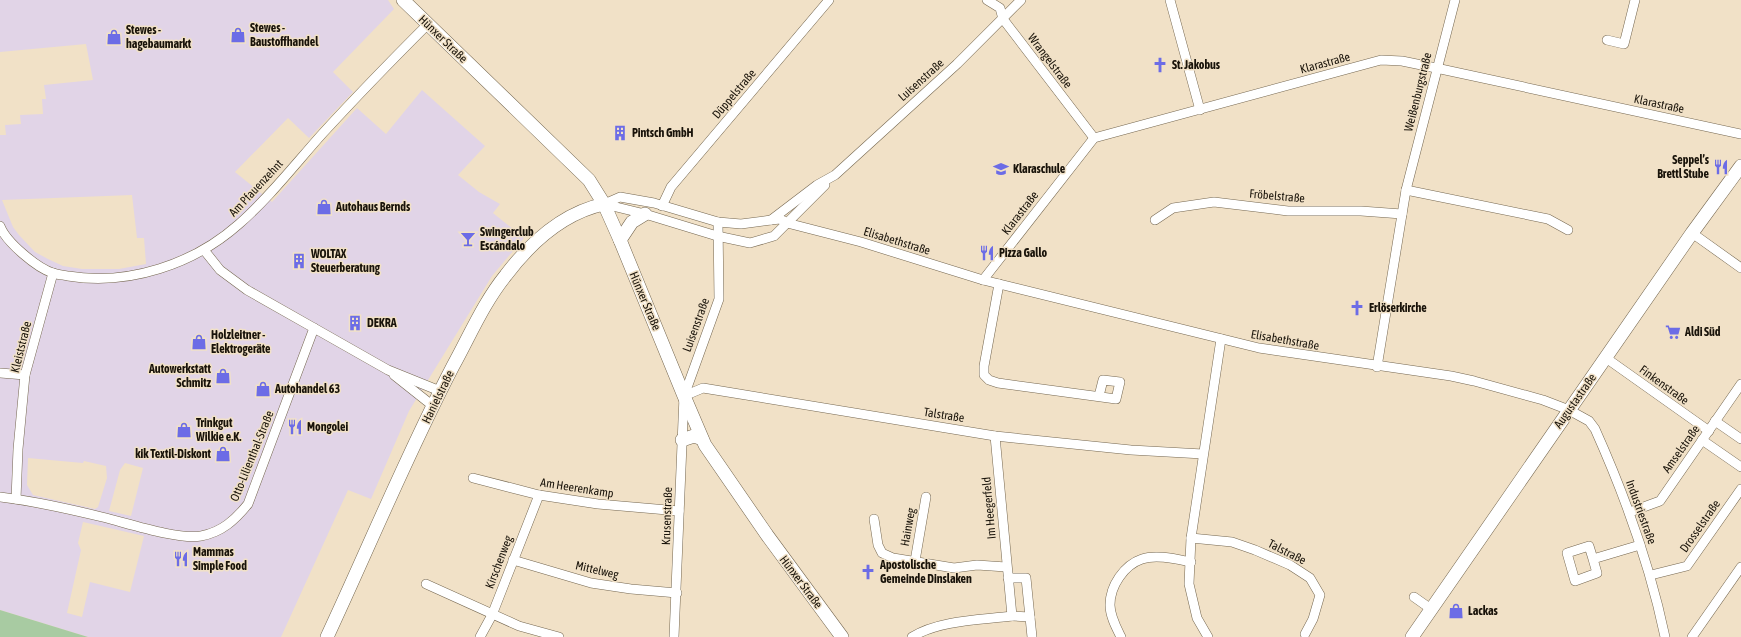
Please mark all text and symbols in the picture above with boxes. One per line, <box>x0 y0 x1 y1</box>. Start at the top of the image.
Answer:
street label: Hünxer Straße <box>416 12 470 66</box>
place label: Stewes - Baustoffhandel <box>250 21 319 49</box>
place label: Stewes - hagebaumarkt <box>126 23 192 51</box>
shop icon: Stewes - Baustoffhandel <box>229 26 247 44</box>
shop icon: Stewes - hagebaumarkt <box>105 28 123 46</box>
street label: Wrangelstraße <box>1025 31 1075 91</box>
street label: Klarastraße <box>1298 50 1352 76</box>
street label: Weißenburgstraße <box>1401 51 1435 133</box>
street label: Luisenstraße <box>895 56 947 104</box>
church icon: St. Jakobus <box>1151 56 1169 74</box>
place label: St. Jakobus <box>1172 58 1221 72</box>
street label: Düppelstraße <box>709 66 759 122</box>
street label: Klarastraße <box>1633 92 1685 116</box>
building icon: Pintsch GmbH <box>611 124 629 142</box>
place label: Pintsch GmbH <box>632 126 694 140</box>
place label: Seppel’s Brettl Stube <box>1657 153 1710 181</box>
street label: Am Pfauenzehnt <box>226 156 286 219</box>
restaurant icon: Seppel’s Brettl Stube <box>1712 158 1730 176</box>
school or university icon: Klaraschule <box>992 160 1010 178</box>
place label: Klaraschule <box>1013 162 1066 176</box>
street label: Fröbelstraße <box>1249 187 1305 205</box>
street label: Klarastraße <box>999 189 1041 237</box>
shop icon: Autohaus Bernds <box>315 198 333 216</box>
place label: Autohaus Bernds <box>335 200 411 214</box>
street label: Elisabethstraße <box>862 224 932 258</box>
place label: Swingerclub Escándalo <box>480 225 534 253</box>
bar icon: Swingerclub Escándalo <box>459 230 477 248</box>
restaurant icon: Pizza Gallo <box>978 244 996 262</box>
place label: Pizza Gallo <box>999 246 1048 260</box>
place label: WOLTAX Steuerberatung <box>310 247 381 275</box>
building icon: WOLTAX Steuerberatung <box>290 252 308 270</box>
street label: Hünxer Straße <box>626 270 664 332</box>
street label: Luisenstraße <box>680 296 712 354</box>
church icon: Erlöserkirche <box>1348 299 1366 317</box>
place label: Erlöserkirche <box>1369 301 1427 315</box>
building icon: DEKRA <box>346 314 364 332</box>
place label: DEKRA <box>367 316 397 330</box>
street label: Kleiststraße <box>8 320 34 374</box>
supermarket icon: Aldi Süd <box>1664 323 1682 341</box>
place label: Aldi Süd <box>1684 325 1721 339</box>
street label: Elisabethstraße <box>1250 327 1320 353</box>
place label: Holzleitner - Elektrogeräte <box>211 328 271 356</box>
shop icon: Holzleitner - Elektrogeräte <box>190 333 208 351</box>
place label: Autowerkstatt Schmitz <box>148 362 212 390</box>
street label: Finkenstraße <box>1637 362 1691 408</box>
shop icon: Autowerkstatt Schmitz <box>214 367 232 385</box>
street label: Hanielstraße <box>419 368 457 426</box>
street label: Augustastraße <box>1551 371 1599 431</box>
shop icon: Autohandel 63 <box>254 380 272 398</box>
place label: Autohandel 63 <box>274 382 340 396</box>
street label: Talstraße <box>923 405 965 425</box>
street label: Otto-Lilienthal-Straße <box>227 409 277 503</box>
place label: Trinkgut Wilkie e.K. <box>195 416 241 444</box>
restaurant icon: Mongolei <box>286 418 304 436</box>
place label: Mongolei <box>307 420 349 434</box>
shop icon: Trinkgut Wilkie e.K. <box>175 421 193 439</box>
street label: Amselstraße <box>1659 422 1703 476</box>
shop icon: kik Textil-Diskont <box>214 445 232 463</box>
place label: kik Textil-Diskont <box>135 447 212 461</box>
street label: Am Heerenkamp <box>539 475 615 501</box>
street label: Im Heegerfeld <box>979 476 999 540</box>
street label: Industriestraße <box>1623 478 1659 546</box>
street label: Krusenstraße <box>659 487 675 545</box>
street label: Drosselstraße <box>1677 497 1723 555</box>
street label: Hainweg <box>898 506 918 547</box>
street label: Kirschenweg <box>483 533 516 590</box>
street label: Talstraße <box>1266 536 1308 568</box>
place label: Mammas Simple Food <box>193 545 247 573</box>
restaurant icon: Mammas Simple Food <box>172 550 190 568</box>
street label: Hünxer Straße <box>777 553 825 611</box>
street label: Mittelweg <box>574 558 621 582</box>
place label: Apostolische Gemeinde Dinslaken <box>879 558 972 586</box>
church icon: Apostolische Gemeinde Dinslaken <box>859 563 877 581</box>
shop icon: Lackas <box>1447 602 1465 620</box>
place label: Lackas <box>1468 604 1499 618</box>

